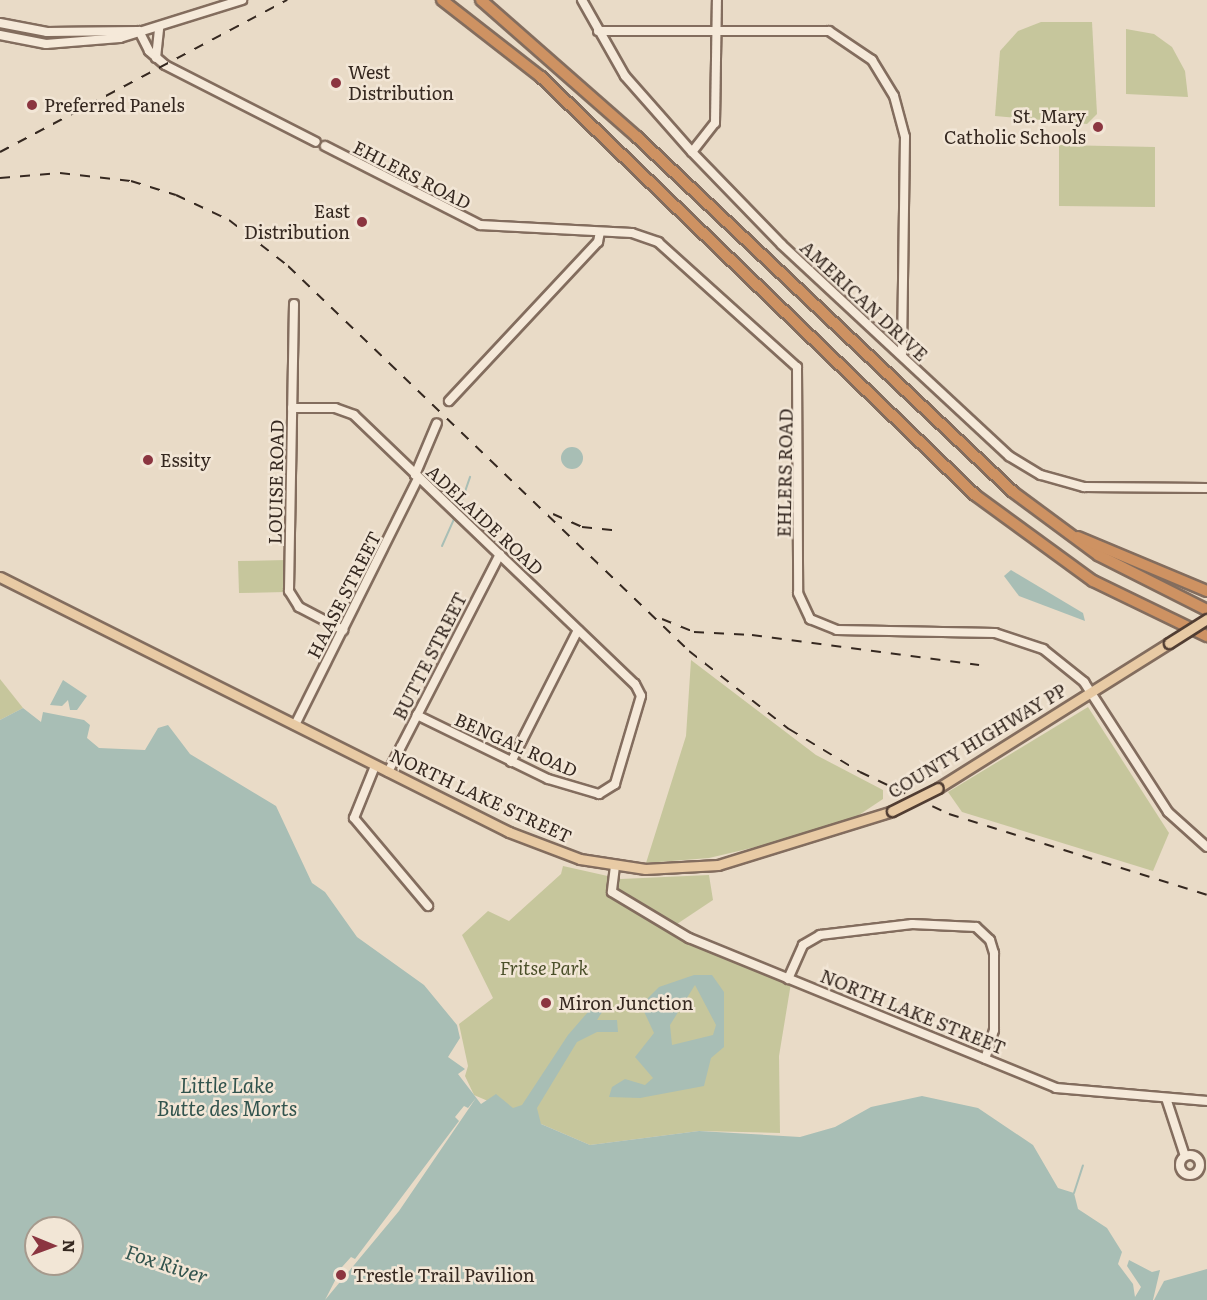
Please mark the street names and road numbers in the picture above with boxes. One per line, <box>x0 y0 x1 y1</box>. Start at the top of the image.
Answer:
street label: EHLERS ROAD <box>350 136 474 214</box>
street label: AMERICAN DRIVE <box>796 236 932 366</box>
street label: EHLERS ROAD <box>773 408 797 538</box>
street label: LOUISE ROAD <box>264 419 288 545</box>
street label: ADELAIDE ROAD <box>422 460 548 580</box>
street label: HAASE STREET <box>303 528 385 662</box>
street label: BUTTE STREET <box>389 589 471 723</box>
street label: COUNTY HIGHWAY PP <box>884 679 1070 803</box>
street label: BENGAL ROAD <box>451 708 581 782</box>
street label: NORTH LAKE STREET <box>387 744 575 848</box>
street label: NORTH LAKE STREET <box>817 965 1009 1059</box>

